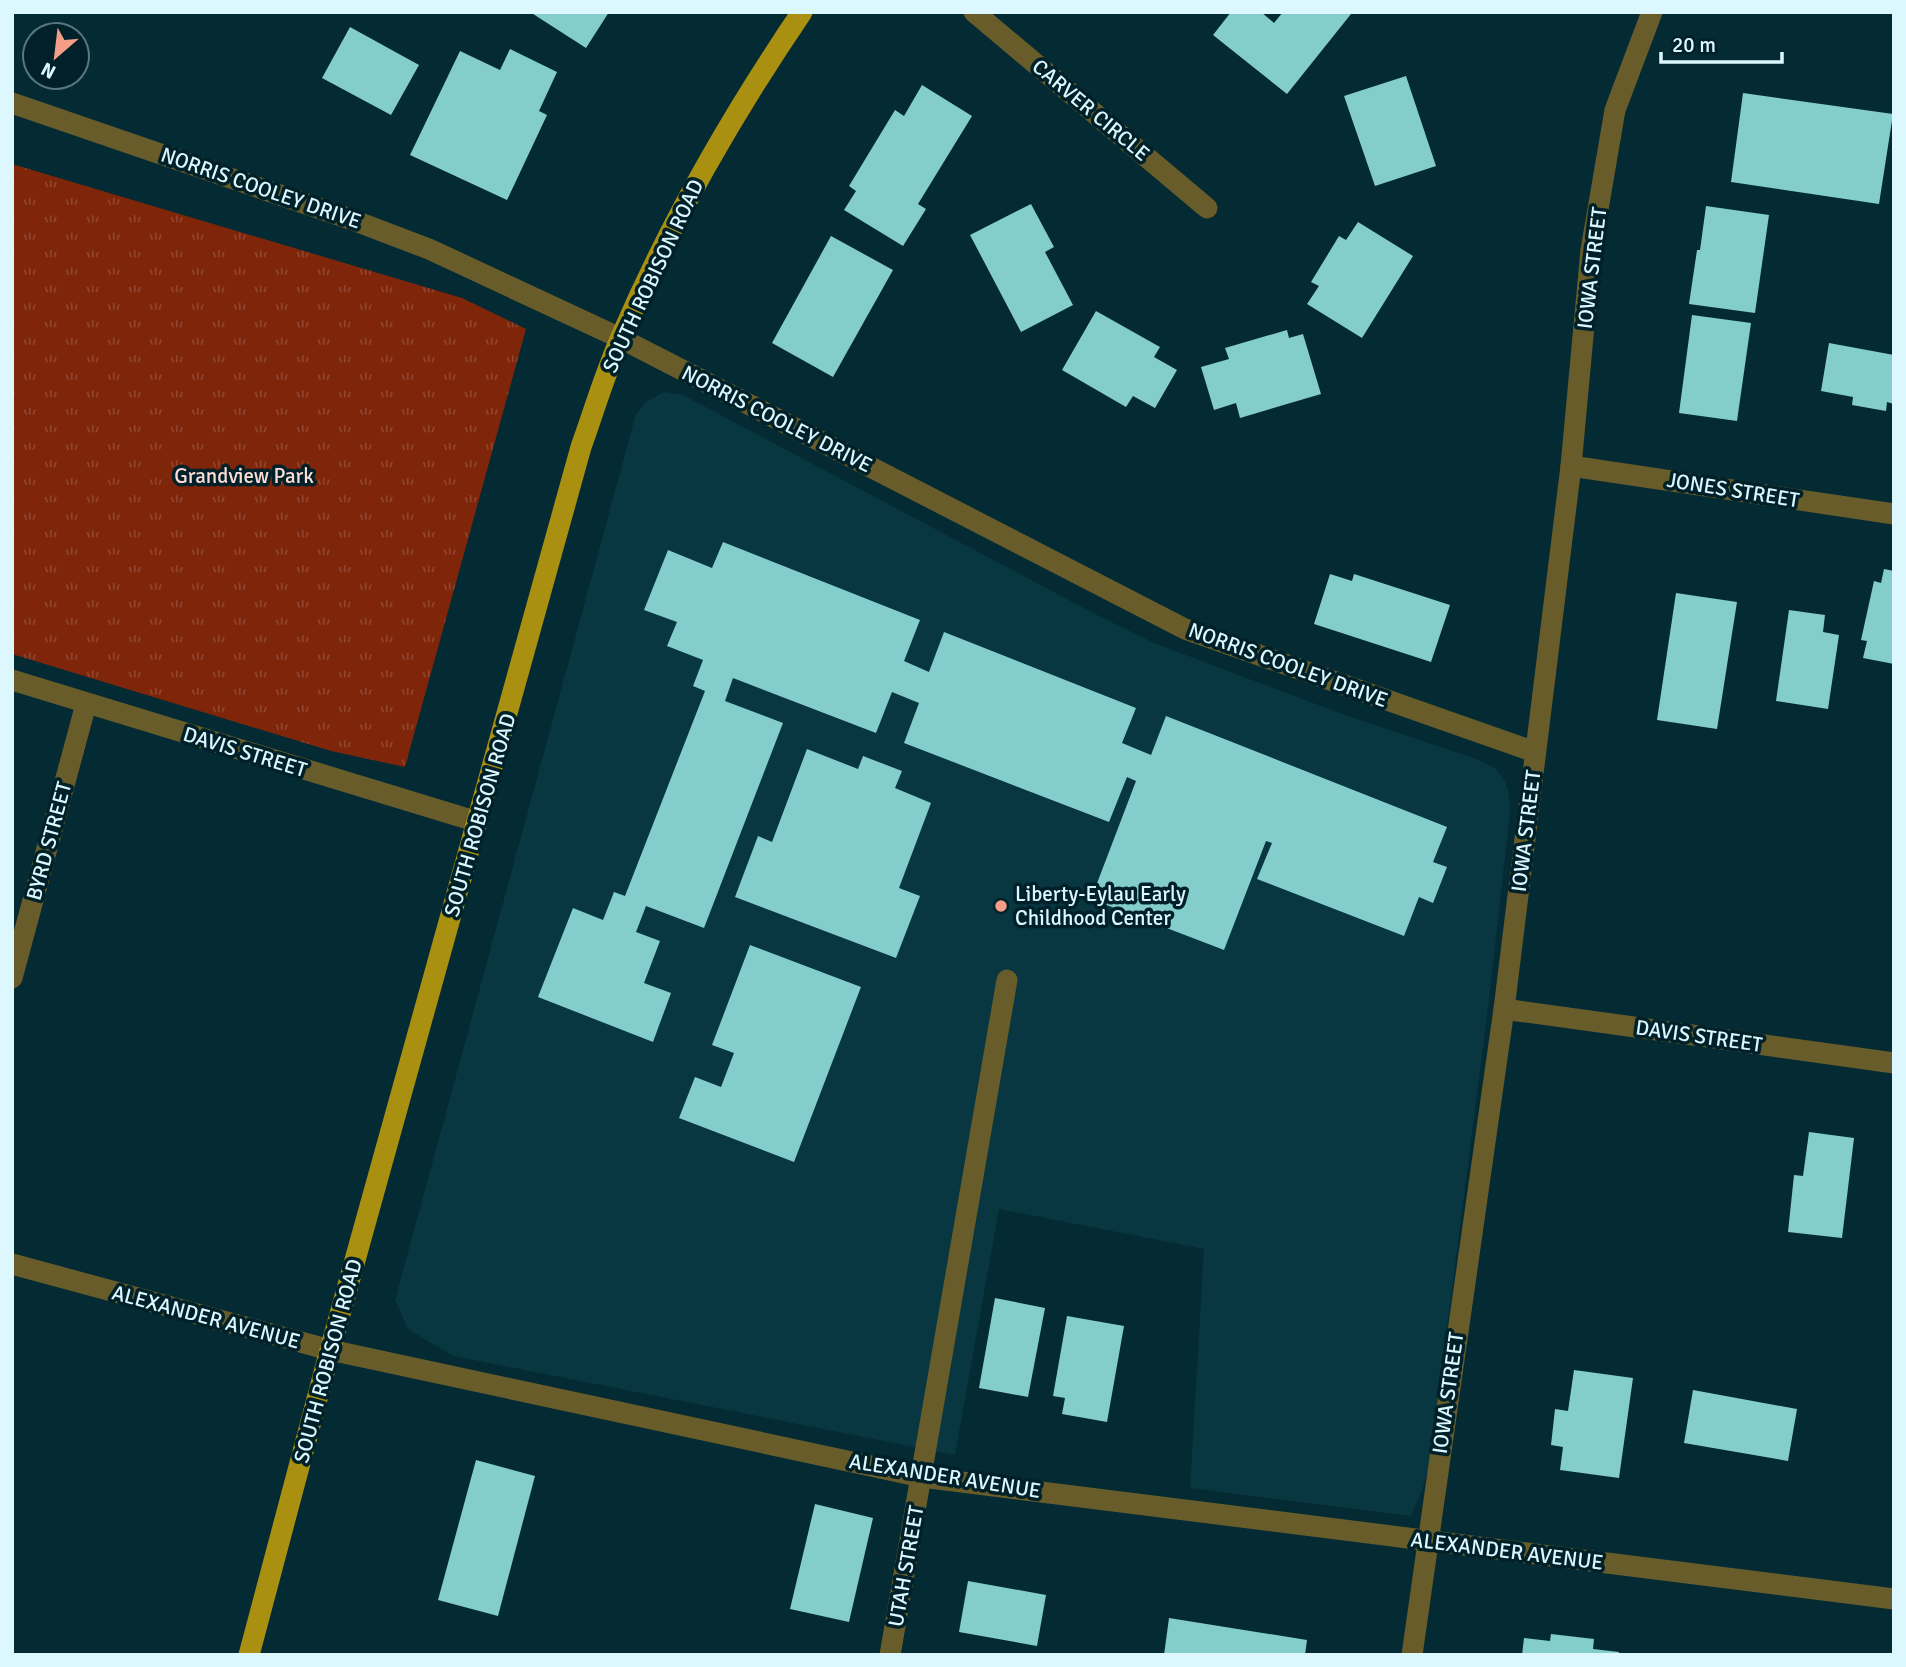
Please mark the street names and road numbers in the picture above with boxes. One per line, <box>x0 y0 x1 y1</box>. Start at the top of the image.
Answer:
street label: CARVER CIRCLE <box>1027 53 1155 167</box>
street label: NORRIS COOLEY DRIVE <box>157 142 365 234</box>
street label: SOUTH ROBISON ROAD <box>597 175 709 377</box>
street label: IOWA STREET <box>1572 205 1612 331</box>
street label: NORRIS COOLEY DRIVE <box>678 360 876 478</box>
street label: JONES STREET <box>1665 467 1802 513</box>
street label: NORRIS COOLEY DRIVE <box>1185 617 1391 713</box>
street label: SOUTH ROBISON ROAD <box>439 710 521 920</box>
street label: DAVIS STREET <box>180 721 311 783</box>
street label: IOWA STREET <box>1506 768 1546 894</box>
street label: BYRD STREET <box>21 778 77 903</box>
street label: DAVIS STREET <box>1634 1014 1765 1058</box>
street label: SOUTH ROBISON ROAD <box>288 1256 368 1466</box>
street label: ALEXANDER AVENUE <box>109 1279 303 1355</box>
street label: IOWA STREET <box>1427 1330 1470 1456</box>
street label: ALEXANDER AVENUE <box>847 1448 1043 1504</box>
street label: UTAH STREET <box>883 1503 930 1629</box>
street label: ALEXANDER AVENUE <box>1409 1526 1605 1576</box>

